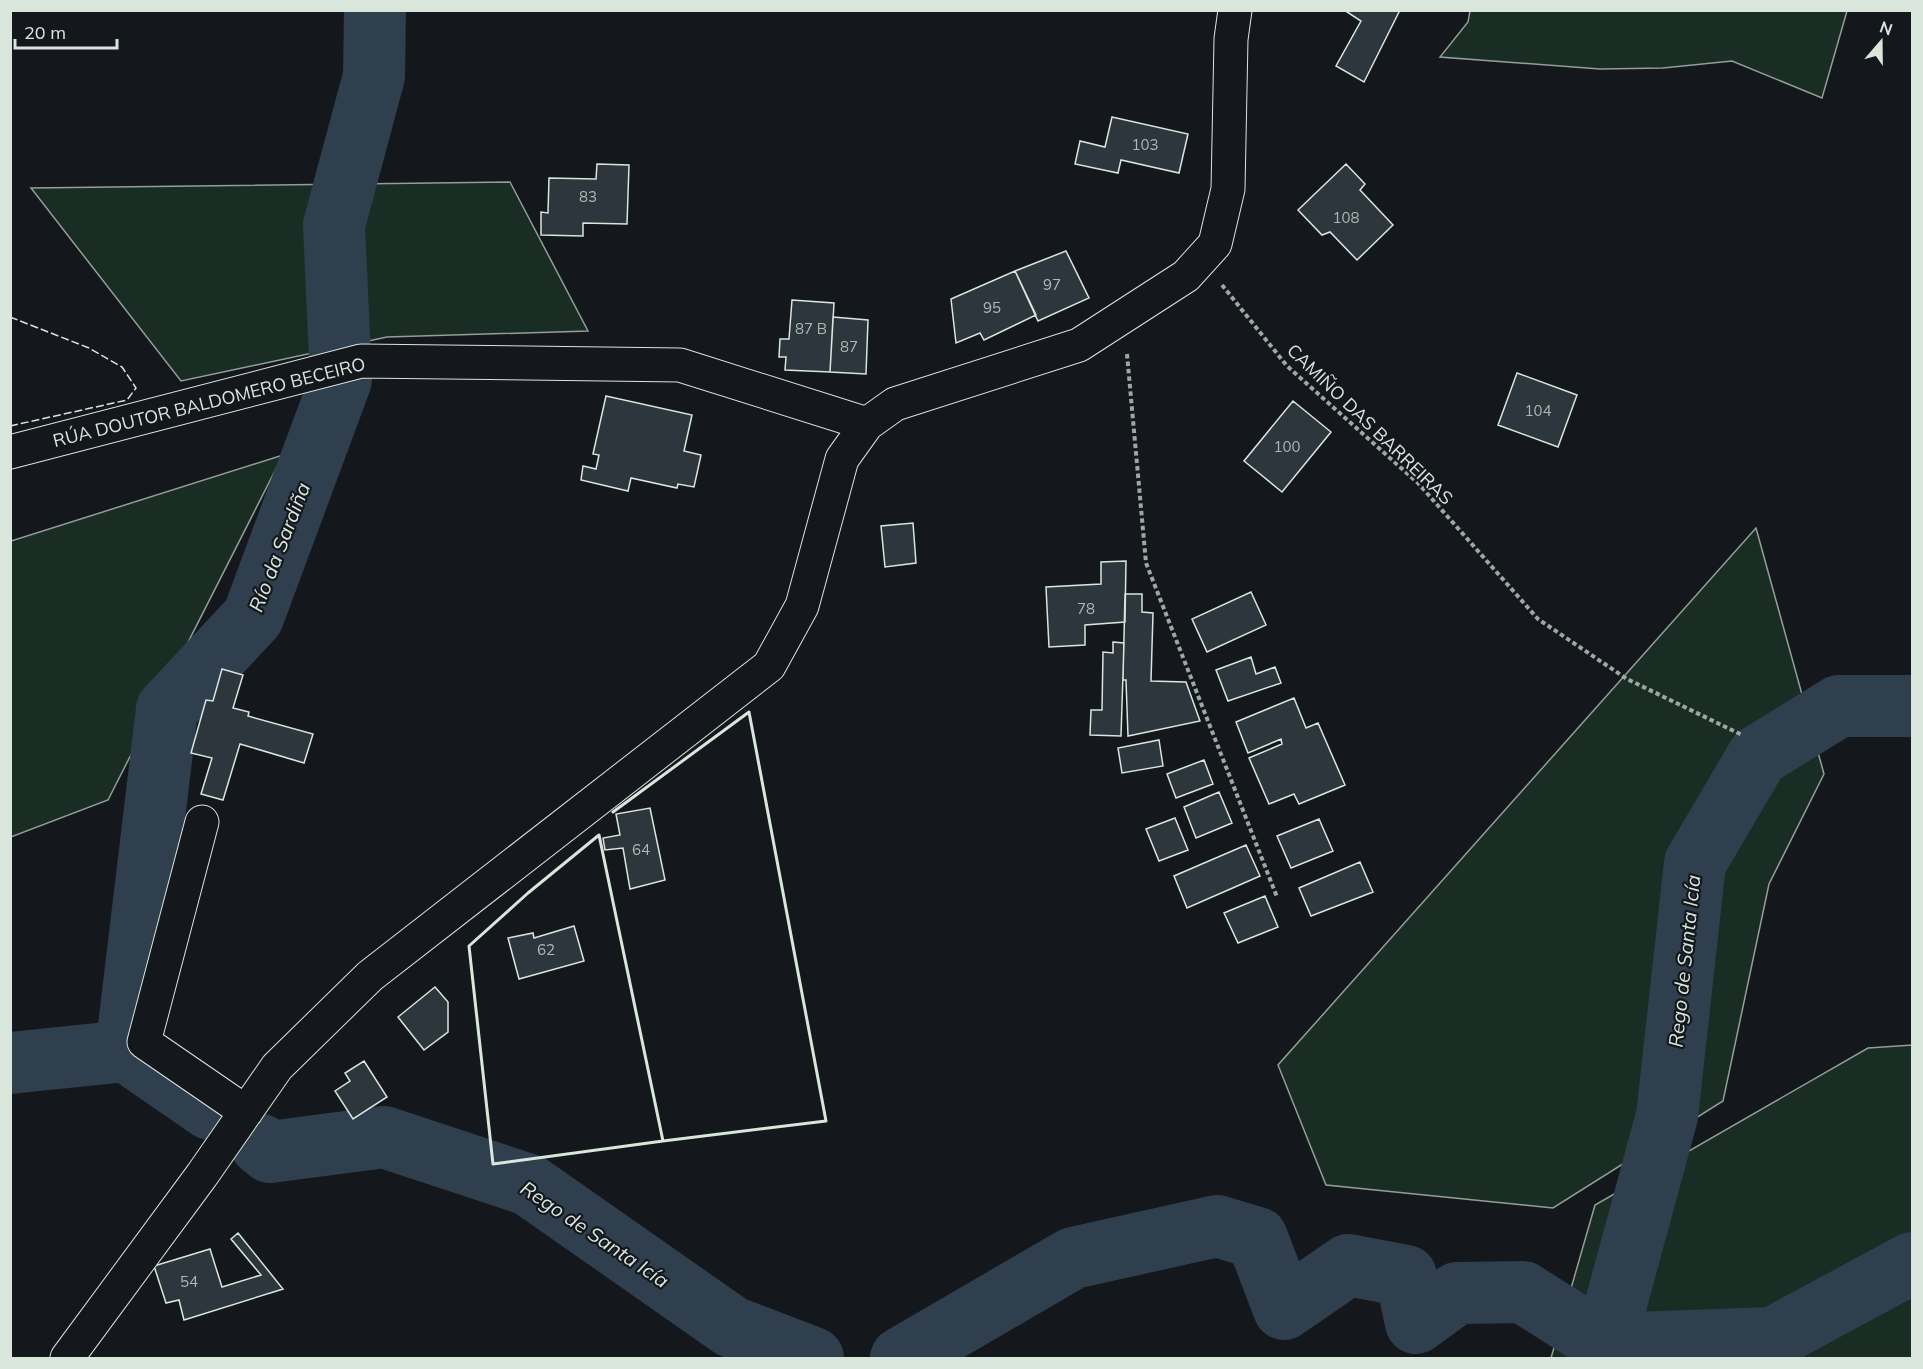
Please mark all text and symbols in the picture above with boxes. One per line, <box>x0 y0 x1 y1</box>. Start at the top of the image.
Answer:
scale bar <box>15 12 117 50</box>
north arrow <box>1851 12 1911 72</box>
text: N <box>1877 16 1895 39</box>
text: 20 m <box>24 21 66 44</box>
house number: 103 <box>1131 135 1159 154</box>
house number: 83 <box>579 187 597 206</box>
house number: 108 <box>1332 208 1360 227</box>
house number: 97 <box>1043 275 1061 294</box>
house number: 95 <box>983 298 1001 317</box>
house number: 87 B <box>795 319 827 338</box>
house number: 87 <box>840 337 858 356</box>
street label: CAMIÑO DAS BARREIRAS <box>1282 339 1458 509</box>
street label: RÚA DOUTOR BALDOMERO BECEIRO <box>50 352 368 452</box>
house number: 104 <box>1524 401 1552 420</box>
house number: 100 <box>1273 437 1301 456</box>
water label: Río da Sardiña <box>243 479 315 615</box>
house number: 78 <box>1077 599 1095 618</box>
house number: 64 <box>632 840 650 859</box>
water label: Rego de Santa Icía <box>1662 873 1706 1049</box>
house number: 62 <box>537 940 555 959</box>
water label: Rego de Santa Icía <box>516 1175 674 1293</box>
house number: 54 <box>180 1272 198 1291</box>

